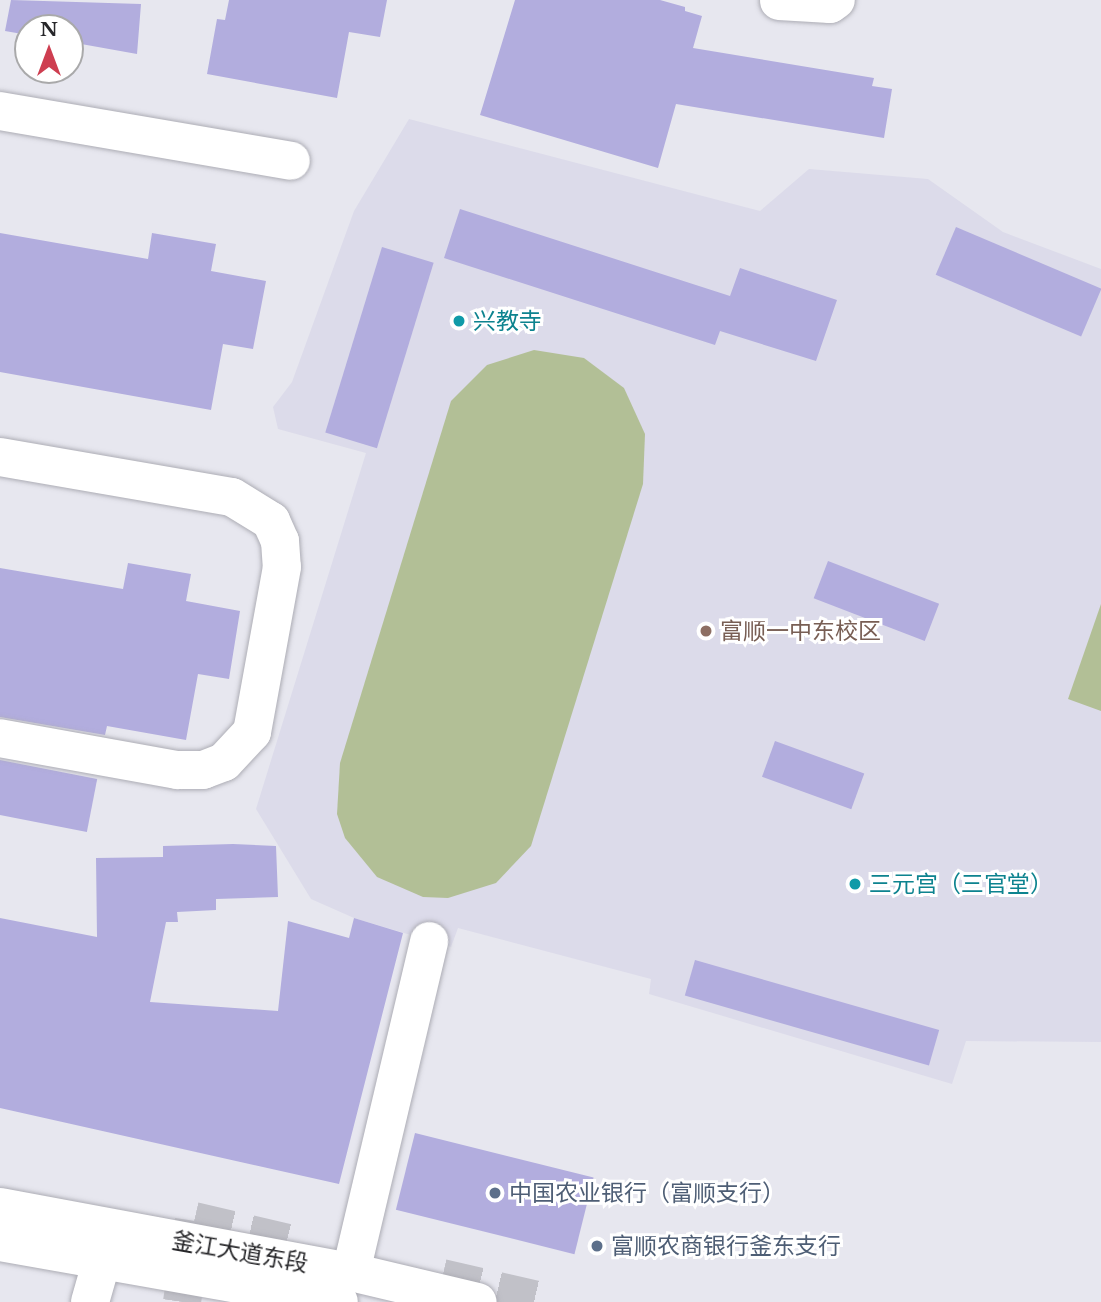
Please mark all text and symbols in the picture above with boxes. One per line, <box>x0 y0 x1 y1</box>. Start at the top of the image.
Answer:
north arrow <box>14 14 84 84</box>
text: N <box>40 18 58 41</box>
place label: 兴教寺 <box>473 307 542 335</box>
marker: 兴教寺 <box>451 313 467 329</box>
place label: 富顺一中东校区 <box>720 617 881 645</box>
marker: 富顺一中东校区 <box>698 623 714 639</box>
place label: 三元宫（三官堂） <box>869 870 1053 898</box>
marker: 三元宫（三官堂） <box>847 876 863 892</box>
place label: 中国农业银行（富顺支行） <box>509 1179 785 1207</box>
marker: 中国农业银行（富顺支行） <box>487 1185 503 1201</box>
street label: 釜江大道东段 <box>170 1226 310 1278</box>
place label: 富顺农商银行釜东支行 <box>611 1232 841 1260</box>
marker: 富顺农商银行釜东支行 <box>589 1238 605 1254</box>

